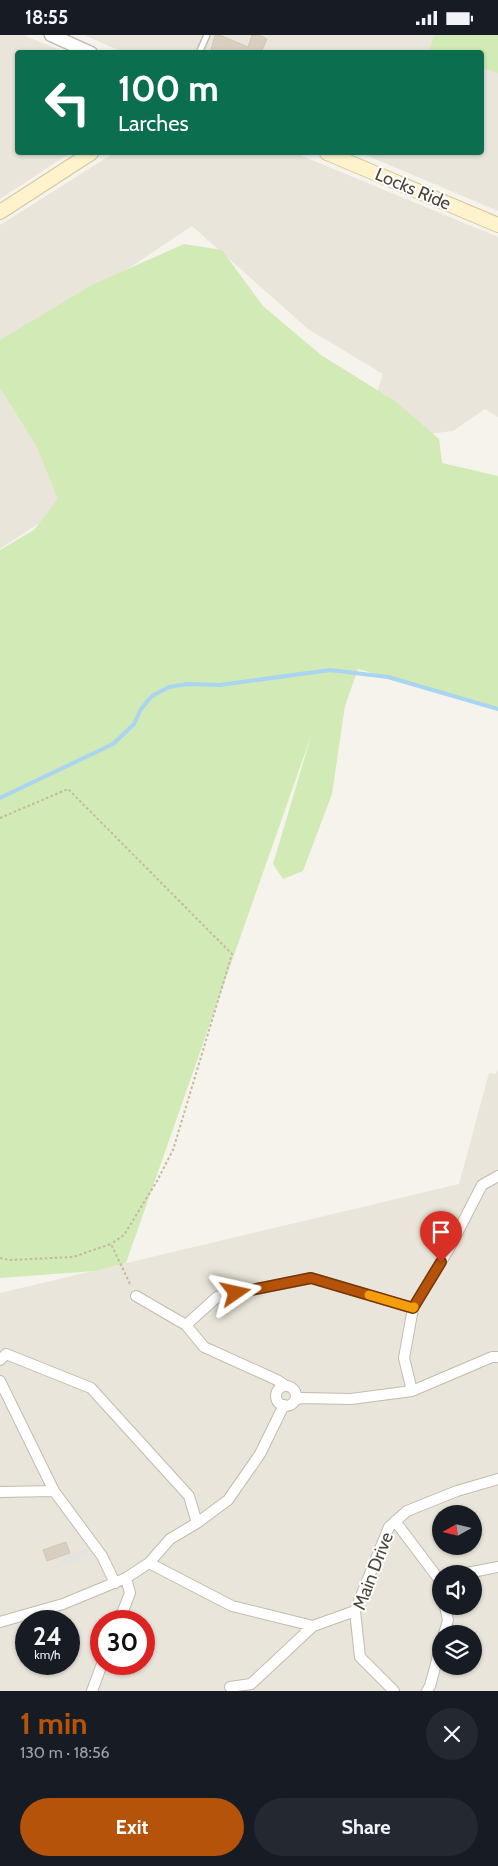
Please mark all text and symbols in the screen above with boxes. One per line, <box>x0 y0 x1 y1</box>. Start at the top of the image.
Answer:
text: 18:55 <box>25 6 68 29</box>
text: 100 m <box>118 67 219 110</box>
icon: left <box>35 70 100 135</box>
text: Larches <box>118 110 189 137</box>
street label: Locks Ride <box>372 163 454 215</box>
pin <box>420 1211 462 1262</box>
icon: arrive <box>427 1218 455 1246</box>
position arrow <box>209 1266 261 1318</box>
north arrow <box>432 1505 482 1555</box>
map controls <box>432 1505 482 1675</box>
street label: Main Drive <box>348 1529 398 1613</box>
button: sound <box>432 1565 482 1615</box>
speed limit sign: 30 <box>90 1610 155 1675</box>
text: 24 <box>33 1621 62 1651</box>
button: layers <box>432 1625 482 1675</box>
text: km/h <box>34 1647 61 1662</box>
text: 1 min <box>20 1705 88 1742</box>
button: close <box>426 1708 478 1760</box>
text: 130 m · 18:56 <box>20 1743 110 1762</box>
button: Exit <box>20 1798 244 1856</box>
button: Share <box>254 1798 478 1856</box>

